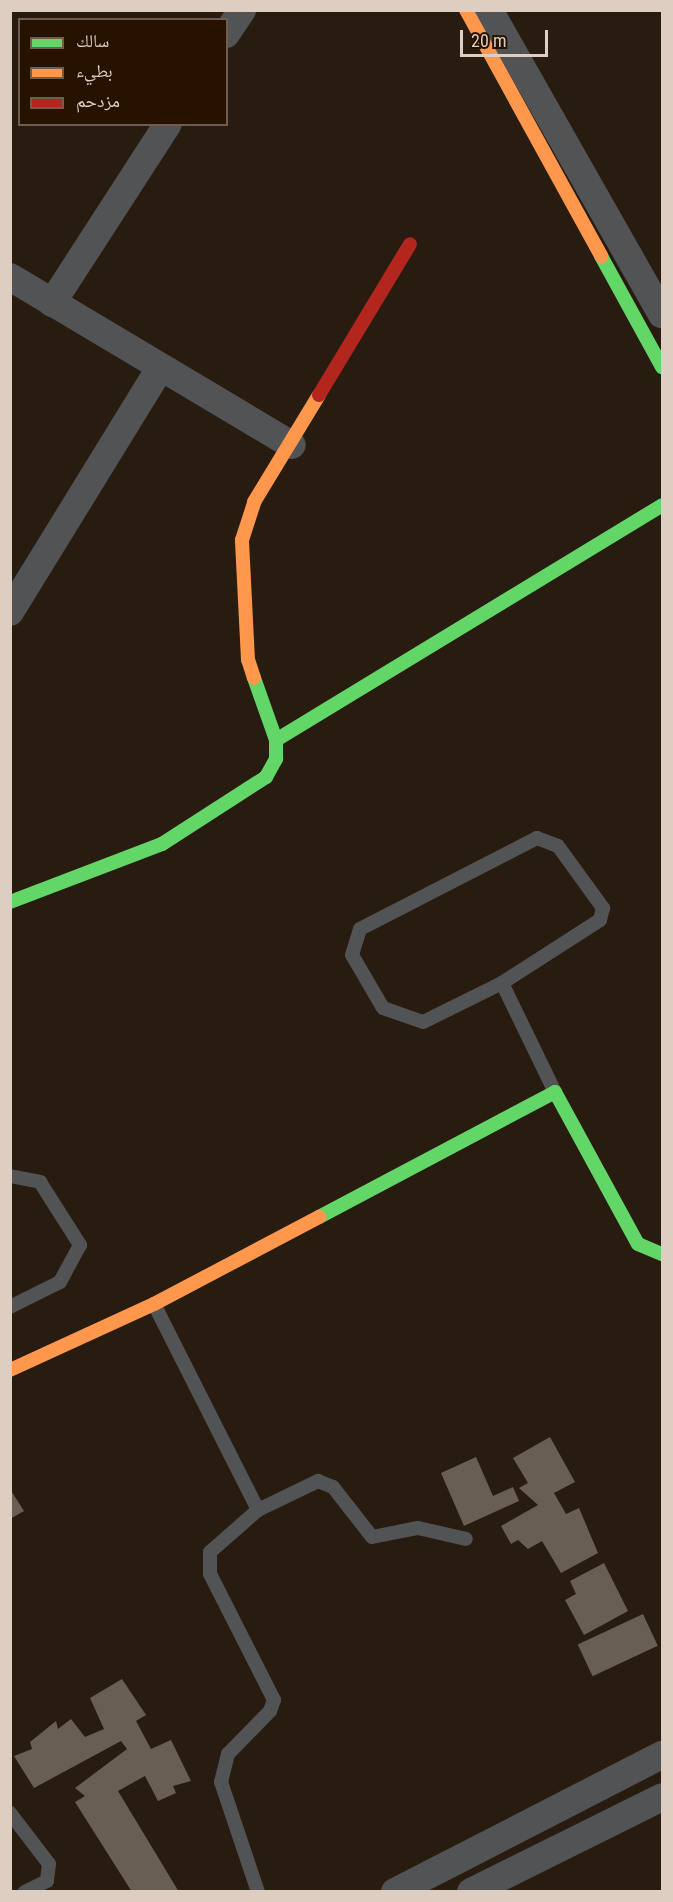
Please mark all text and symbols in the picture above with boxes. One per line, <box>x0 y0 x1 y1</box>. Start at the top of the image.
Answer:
legend <box>18 18 228 126</box>
scale bar <box>463 18 552 56</box>
text: سالك <box>76 30 109 51</box>
text: 20 m <box>471 30 506 51</box>
text: بطيء <box>76 60 113 81</box>
text: مزدحم <box>76 90 120 111</box>

